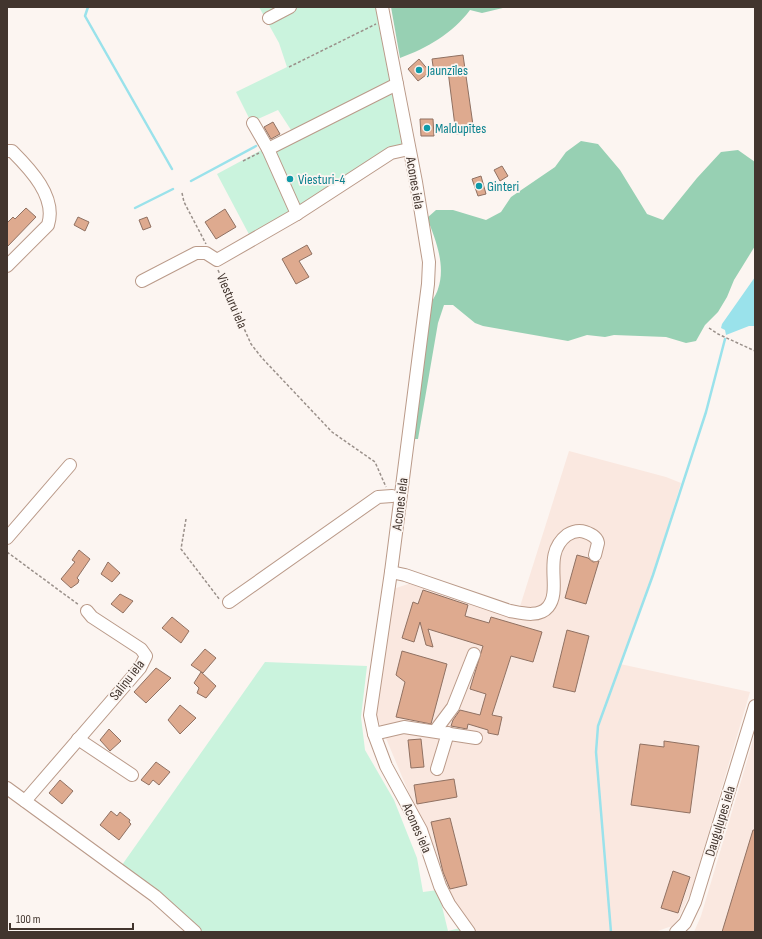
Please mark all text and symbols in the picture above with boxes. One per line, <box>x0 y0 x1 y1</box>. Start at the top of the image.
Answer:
place label: Jaunzīles <box>426 62 468 79</box>
marker: Jaunzīles <box>414 65 424 75</box>
place label: Maldupītes <box>435 120 486 137</box>
marker: Maldupītes <box>422 123 432 133</box>
street label: Acones iela <box>402 155 428 210</box>
place label: Viesturi-4 <box>298 171 345 188</box>
marker: Viesturi-4 <box>285 174 295 184</box>
place label: Ginteri <box>487 178 519 195</box>
marker: Ginteri <box>474 181 484 191</box>
street label: Viesturu iela <box>213 271 251 331</box>
street label: Acones iela <box>388 477 412 532</box>
street label: Saliņu iela <box>106 656 148 704</box>
street label: Dauguļupes iela <box>701 784 739 858</box>
street label: Acones iela <box>398 800 435 856</box>
scale bar <box>10 905 133 931</box>
text: 100 m <box>16 912 41 927</box>

